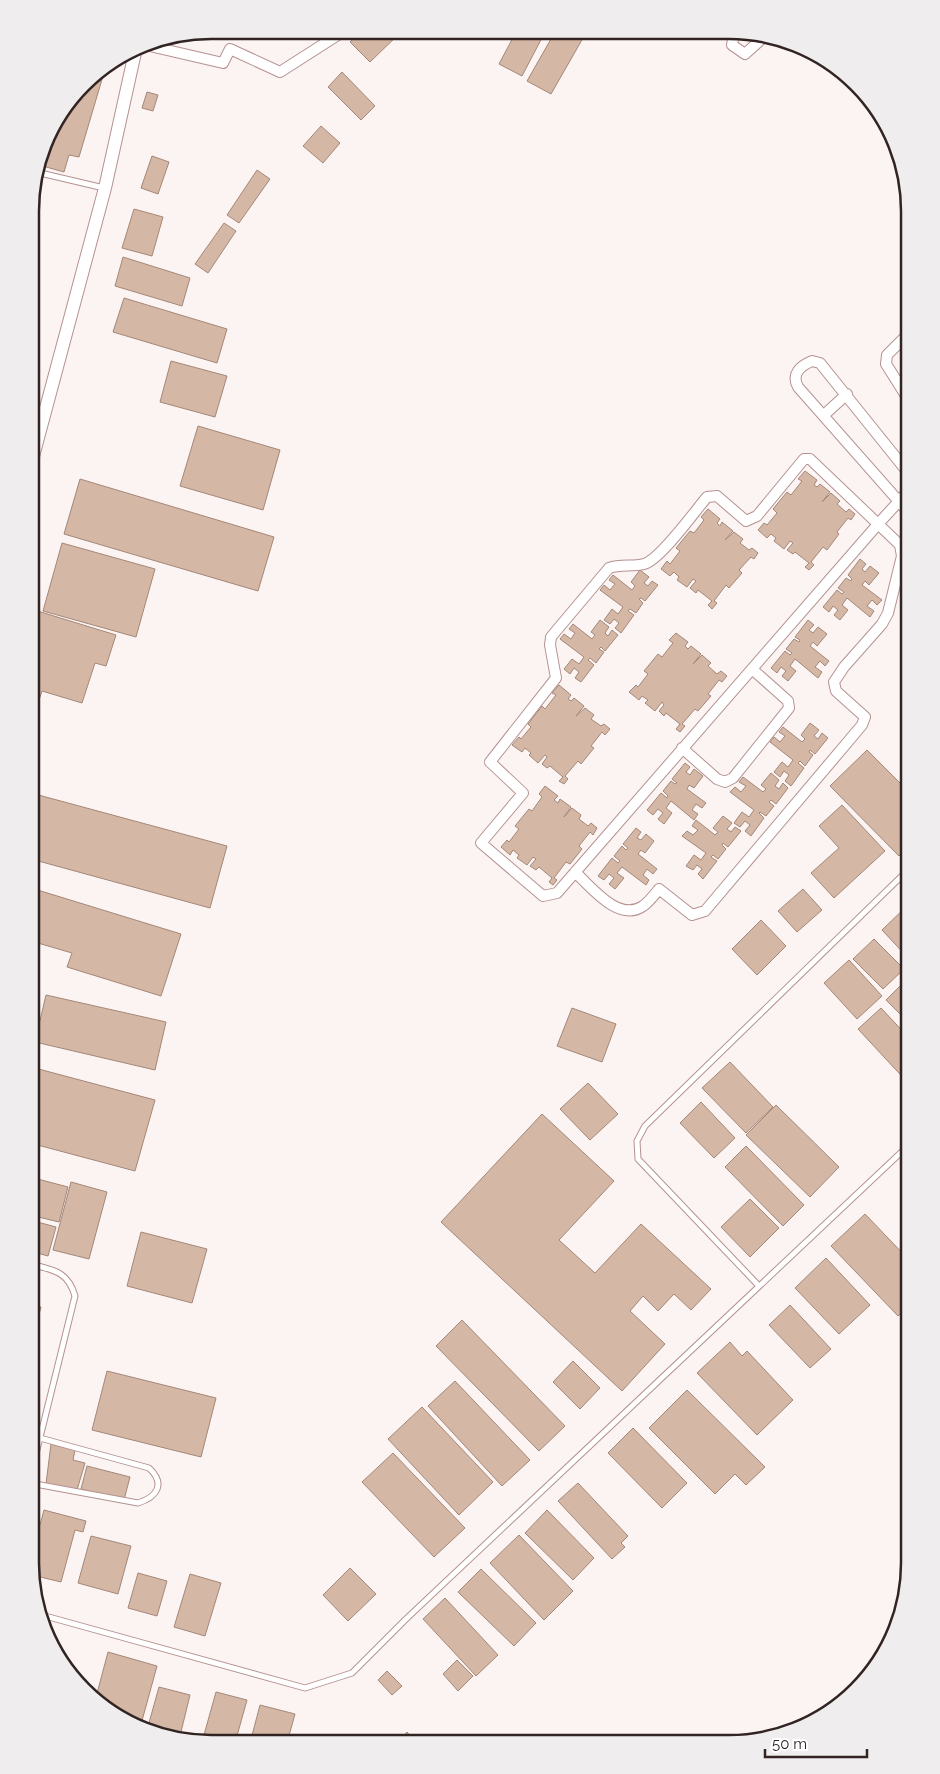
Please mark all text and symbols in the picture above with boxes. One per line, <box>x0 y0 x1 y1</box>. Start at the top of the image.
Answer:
scale bar <box>765 1726 868 1758</box>
text: 50 m <box>772 1735 807 1753</box>

